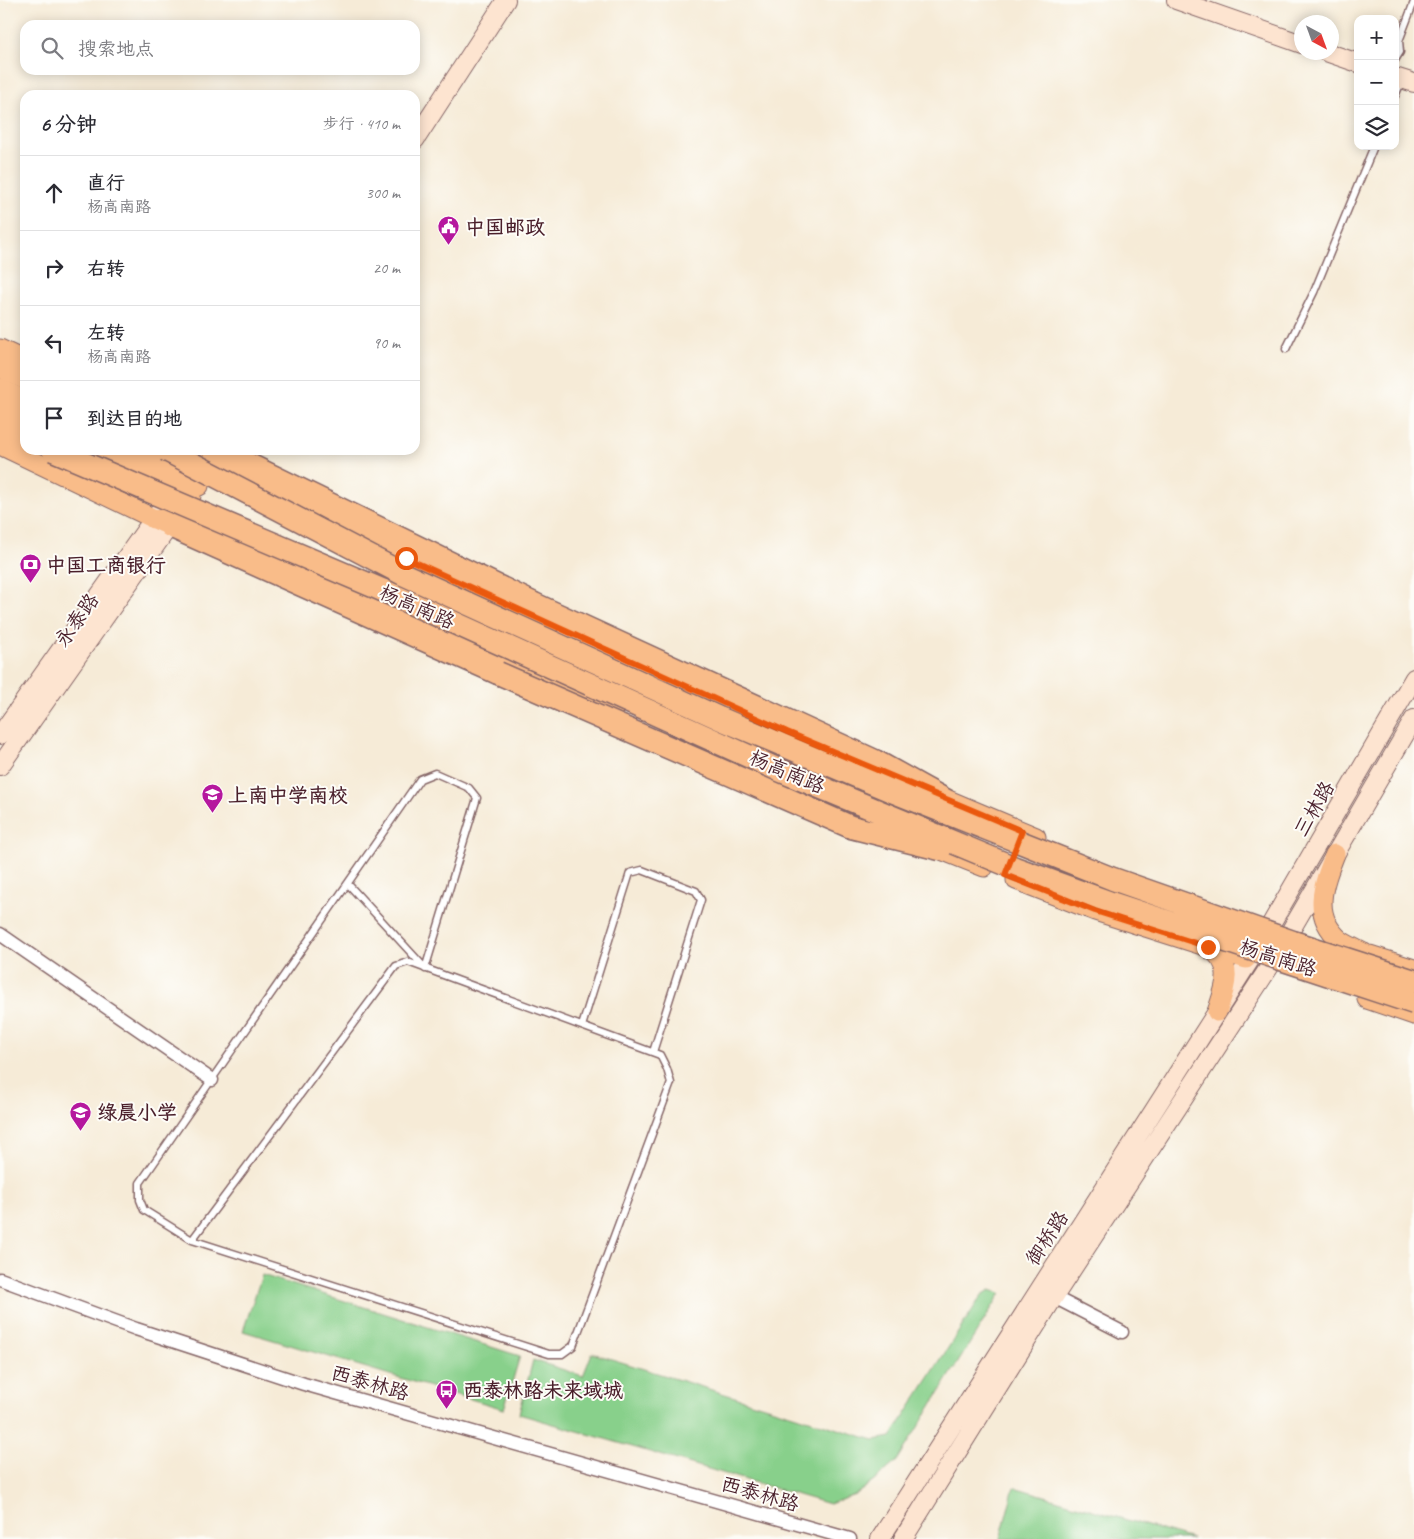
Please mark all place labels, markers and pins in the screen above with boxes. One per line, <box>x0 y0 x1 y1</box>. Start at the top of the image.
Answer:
public building icon: 中国邮政 <box>437 215 461 246</box>
place label: 中国邮政 <box>465 215 545 240</box>
bank icon: 中国工商银行 <box>18 553 42 584</box>
place label: 中国工商银行 <box>46 553 166 578</box>
school or university icon: 上南中学南校 <box>200 783 224 814</box>
place label: 上南中学南校 <box>228 783 348 808</box>
school or university icon: 绿晨小学 <box>69 1100 93 1131</box>
place label: 绿晨小学 <box>97 1100 177 1125</box>
bus stop icon: 西泰林路未来域城 <box>435 1378 459 1409</box>
place label: 西泰林路未来域城 <box>463 1378 623 1403</box>

